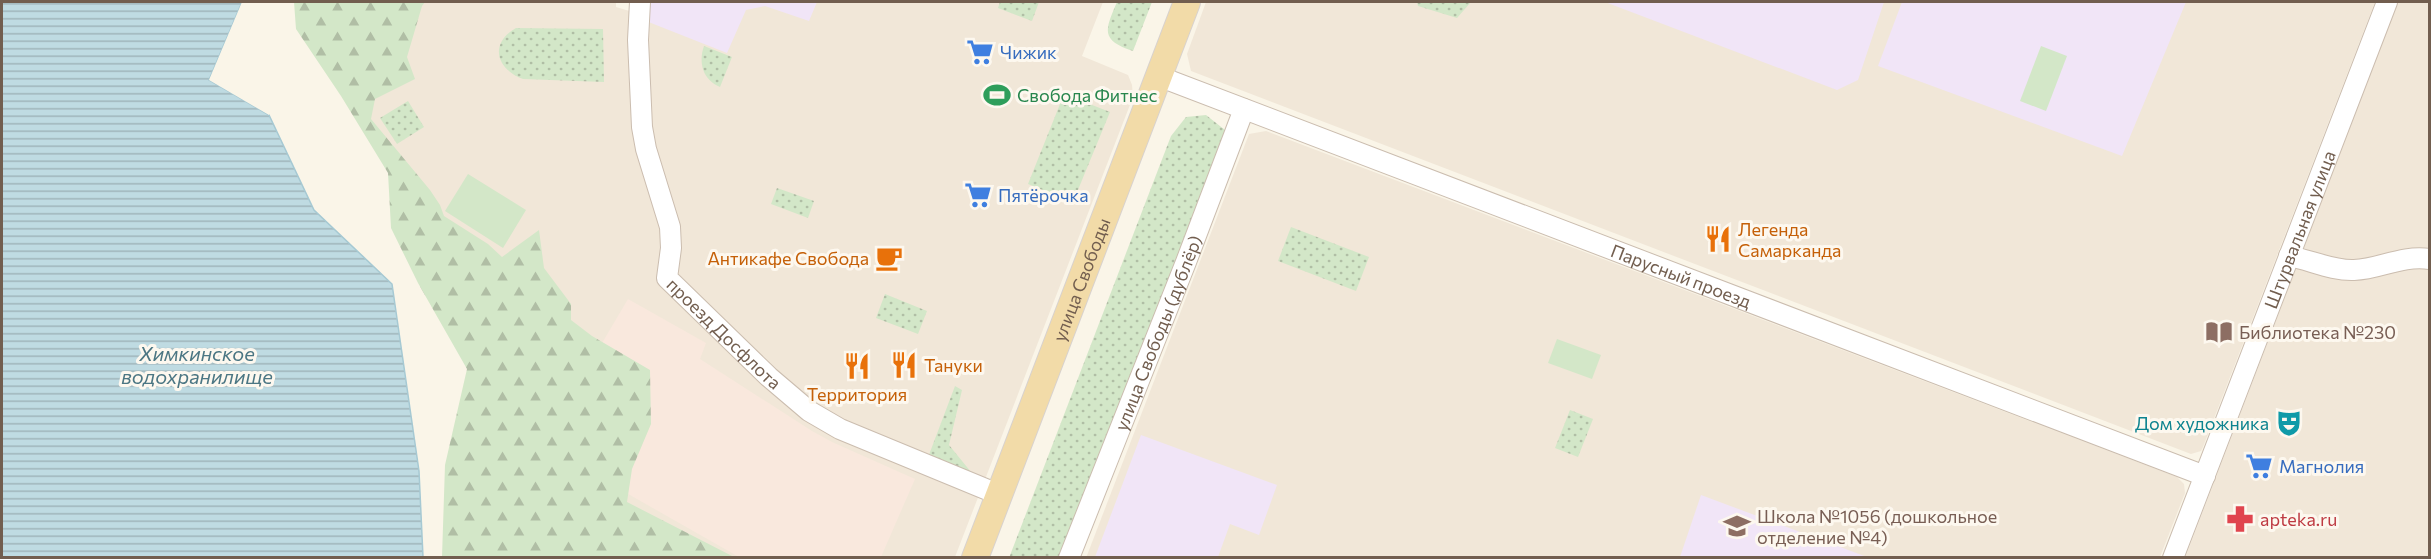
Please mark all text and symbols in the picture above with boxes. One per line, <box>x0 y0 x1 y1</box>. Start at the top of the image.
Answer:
supermarket icon: Чижик <box>965 37 995 67</box>
place label: Чижик <box>1000 41 1057 63</box>
sports icon: Свобода Фитнес <box>982 80 1012 110</box>
place label: Свобода Фитнес <box>1017 84 1157 106</box>
street label: Штурвальная улица <box>2259 147 2340 312</box>
supermarket icon: Пятёрочка <box>963 180 993 210</box>
place label: Пятёрочка <box>998 184 1089 206</box>
street label: улица Свободы <box>1048 215 1115 344</box>
place label: Легенда Самарканда <box>1738 218 1841 261</box>
restaurant icon: Легенда Самарканда <box>1703 224 1733 254</box>
street label: улица Свободы (дублёр) <box>1109 232 1206 434</box>
street label: Парусный проезд <box>1608 239 1755 313</box>
cafe icon: Антикафе Свобода <box>874 243 904 273</box>
place label: Антикафе Свобода <box>707 247 869 269</box>
street label: проезд Досфлота <box>662 273 786 394</box>
library icon: Библиотека №230 <box>2204 317 2234 347</box>
place label: Библиотека №230 <box>2239 321 2396 343</box>
water label: Химкинское водохранилище <box>121 341 273 388</box>
restaurant icon: Тануки <box>889 350 919 380</box>
restaurant icon: Территория <box>842 351 872 381</box>
place label: Тануки <box>924 354 983 376</box>
place label: Территория <box>807 383 907 405</box>
theatre icon: Дом художника <box>2274 408 2304 438</box>
place label: Дом художника <box>2135 412 2269 434</box>
supermarket icon: Магнолия <box>2244 451 2274 481</box>
place label: Магнолия <box>2279 455 2364 477</box>
pharmacy icon: apteka.ru <box>2225 504 2255 534</box>
place label: Школа №1056 (дошкольное отделение №4) <box>1757 505 1997 548</box>
place label: apteka.ru <box>2260 508 2337 530</box>
school or university icon: Школа №1056 (дошкольное отделение №4) <box>1722 511 1752 541</box>

